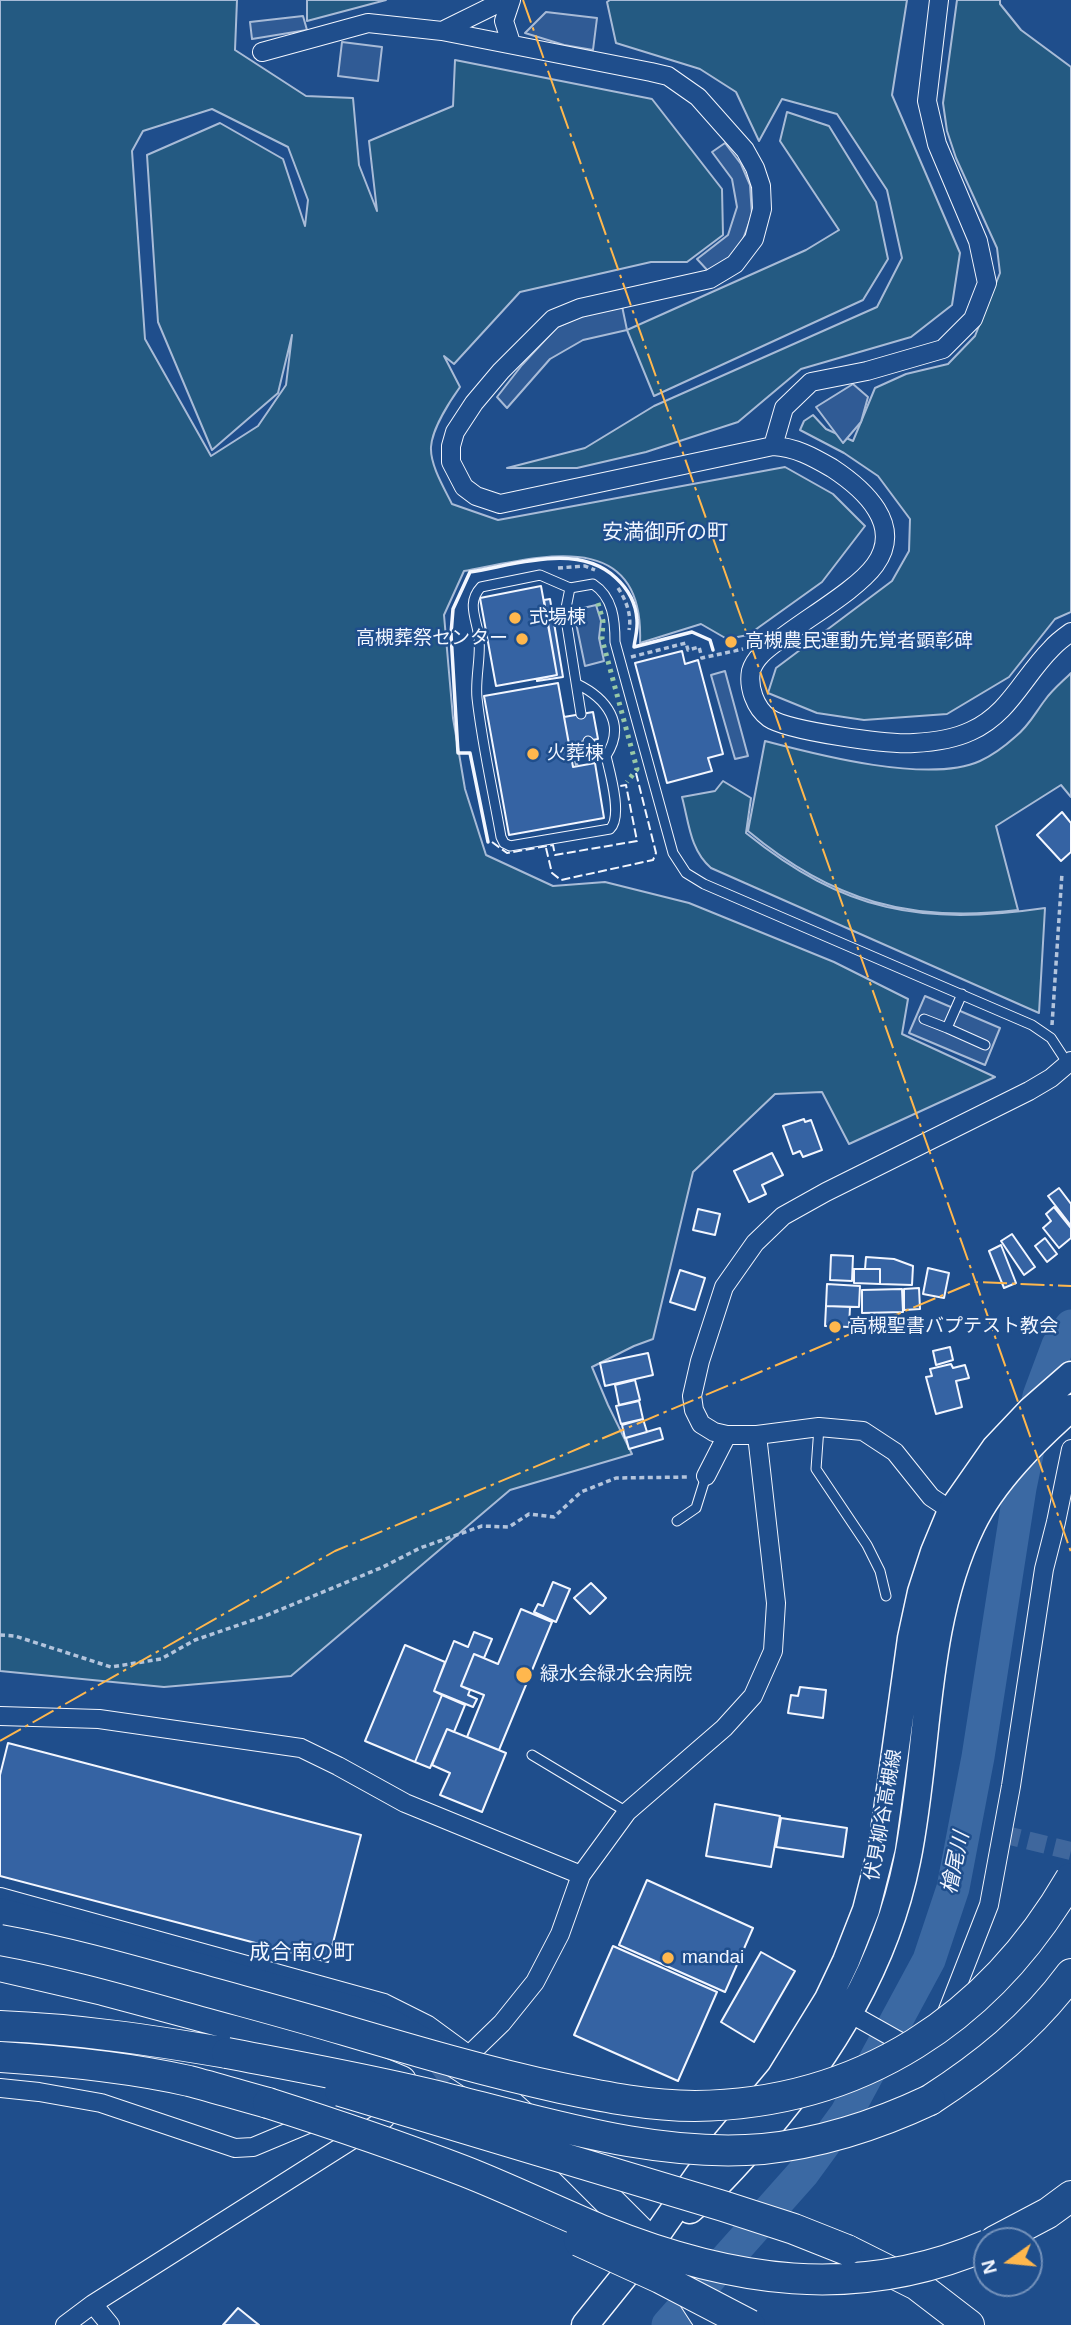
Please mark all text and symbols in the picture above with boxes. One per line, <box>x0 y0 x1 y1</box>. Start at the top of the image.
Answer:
district label: 安満御所の町 <box>602 520 728 546</box>
place label: 式場棟 <box>529 607 586 629</box>
marker: 式場棟 <box>507 610 523 626</box>
place label: 高槻葬祭センター <box>356 628 508 650</box>
marker: 高槻葬祭センター <box>514 631 530 647</box>
place label: 高槻農民運動先覚者顕彰碑 <box>745 631 973 653</box>
marker: 高槻農民運動先覚者顕彰碑 <box>723 634 739 650</box>
place label: 火葬棟 <box>547 743 604 765</box>
marker: 火葬棟 <box>525 746 541 762</box>
place label: 高槻聖書バプテスト教会 <box>849 1316 1058 1338</box>
marker: 高槻聖書バプテスト教会 <box>827 1319 843 1335</box>
place label: 緑水会緑水会病院 <box>540 1664 692 1686</box>
marker: 緑水会緑水会病院 <box>514 1665 534 1685</box>
street label: 伏見柳谷高槻線 <box>861 1748 907 1882</box>
water label: 檜尾川 <box>937 1830 975 1896</box>
district label: 成合南の町 <box>250 1940 354 1966</box>
place label: mandai <box>682 1947 744 1969</box>
marker: mandai <box>660 1950 676 1966</box>
north arrow <box>973 2227 1043 2297</box>
text: N <box>977 2258 1001 2276</box>

